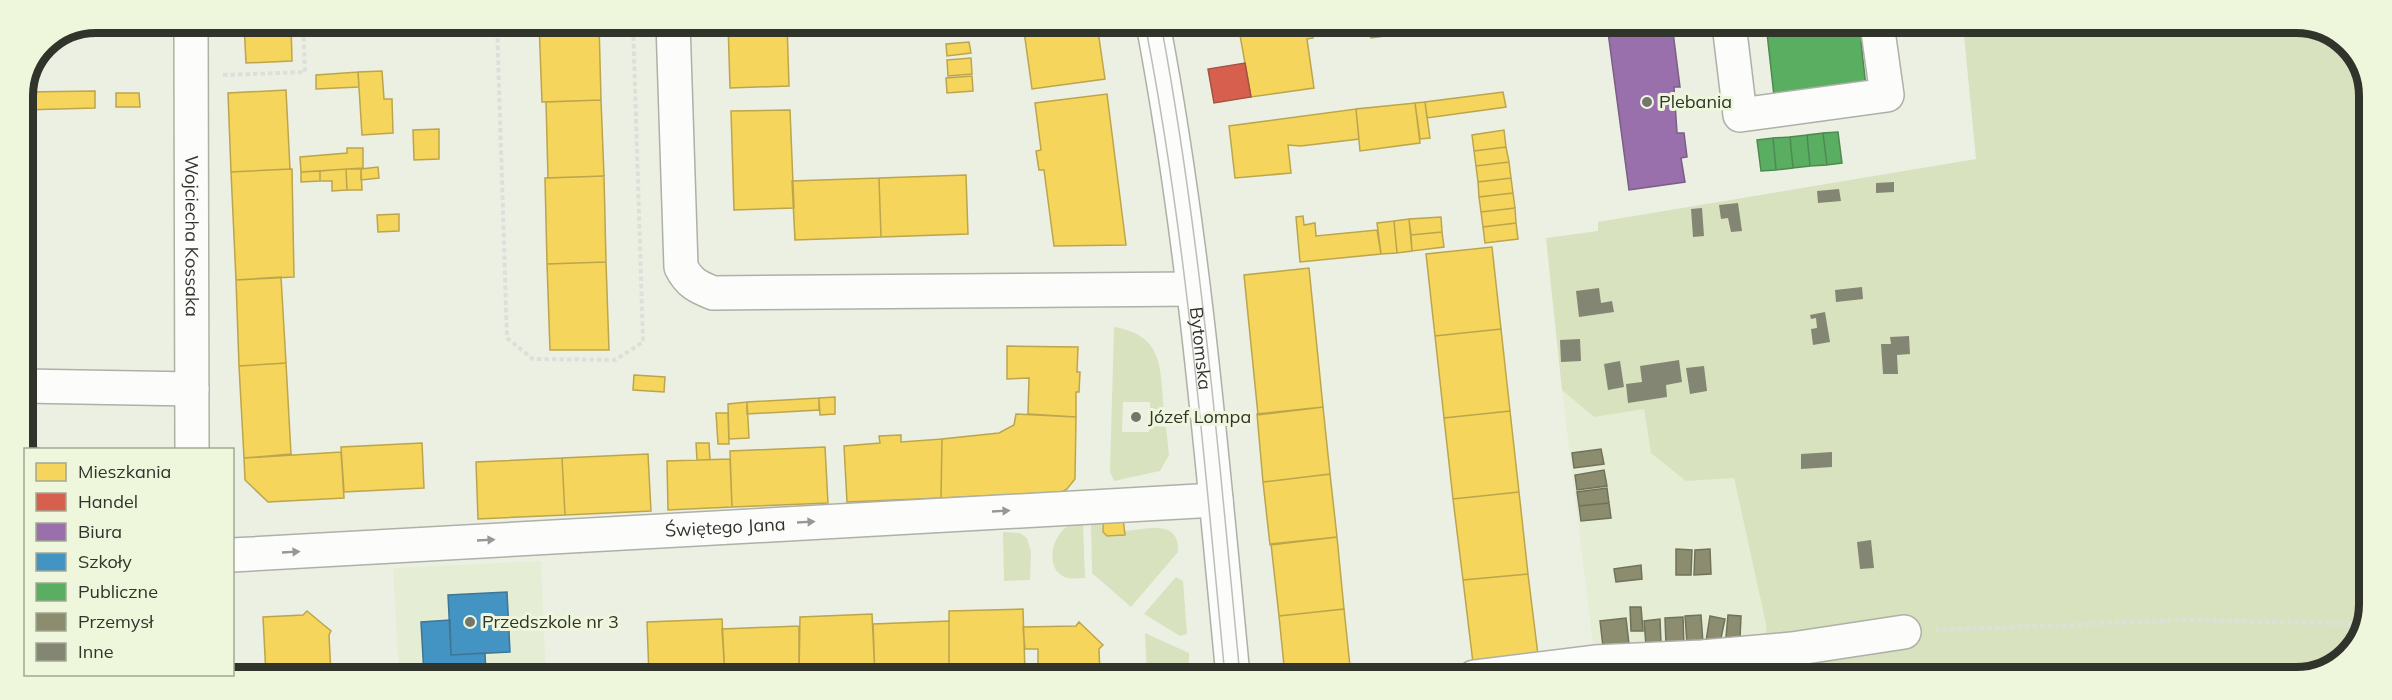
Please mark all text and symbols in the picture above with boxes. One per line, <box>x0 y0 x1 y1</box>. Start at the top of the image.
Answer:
place label: Plebania <box>1659 90 1732 113</box>
marker: Plebania <box>1640 95 1654 109</box>
street label: Wojciecha Kossaka <box>180 155 204 317</box>
street label: Bytomska <box>1185 306 1217 391</box>
place label: Józef Lompa <box>1148 405 1251 428</box>
marker: Józef Lompa <box>1129 410 1143 424</box>
legend <box>24 448 234 676</box>
text: Mieszkania <box>78 460 171 483</box>
text: Handel <box>78 490 138 513</box>
one-way arrow <box>991 507 1010 516</box>
street label: Świętego Jana <box>664 512 786 542</box>
one-way arrow <box>797 518 816 527</box>
text: Biura <box>78 520 122 543</box>
one-way arrow <box>476 536 495 545</box>
one-way arrow <box>281 547 300 556</box>
text: Szkoły <box>78 550 132 573</box>
text: Publiczne <box>78 580 158 603</box>
text: Przemysł <box>78 610 154 633</box>
place label: Przedszkole nr 3 <box>482 610 619 633</box>
marker: Przedszkole nr 3 <box>463 615 477 629</box>
text: Inne <box>78 640 114 663</box>

